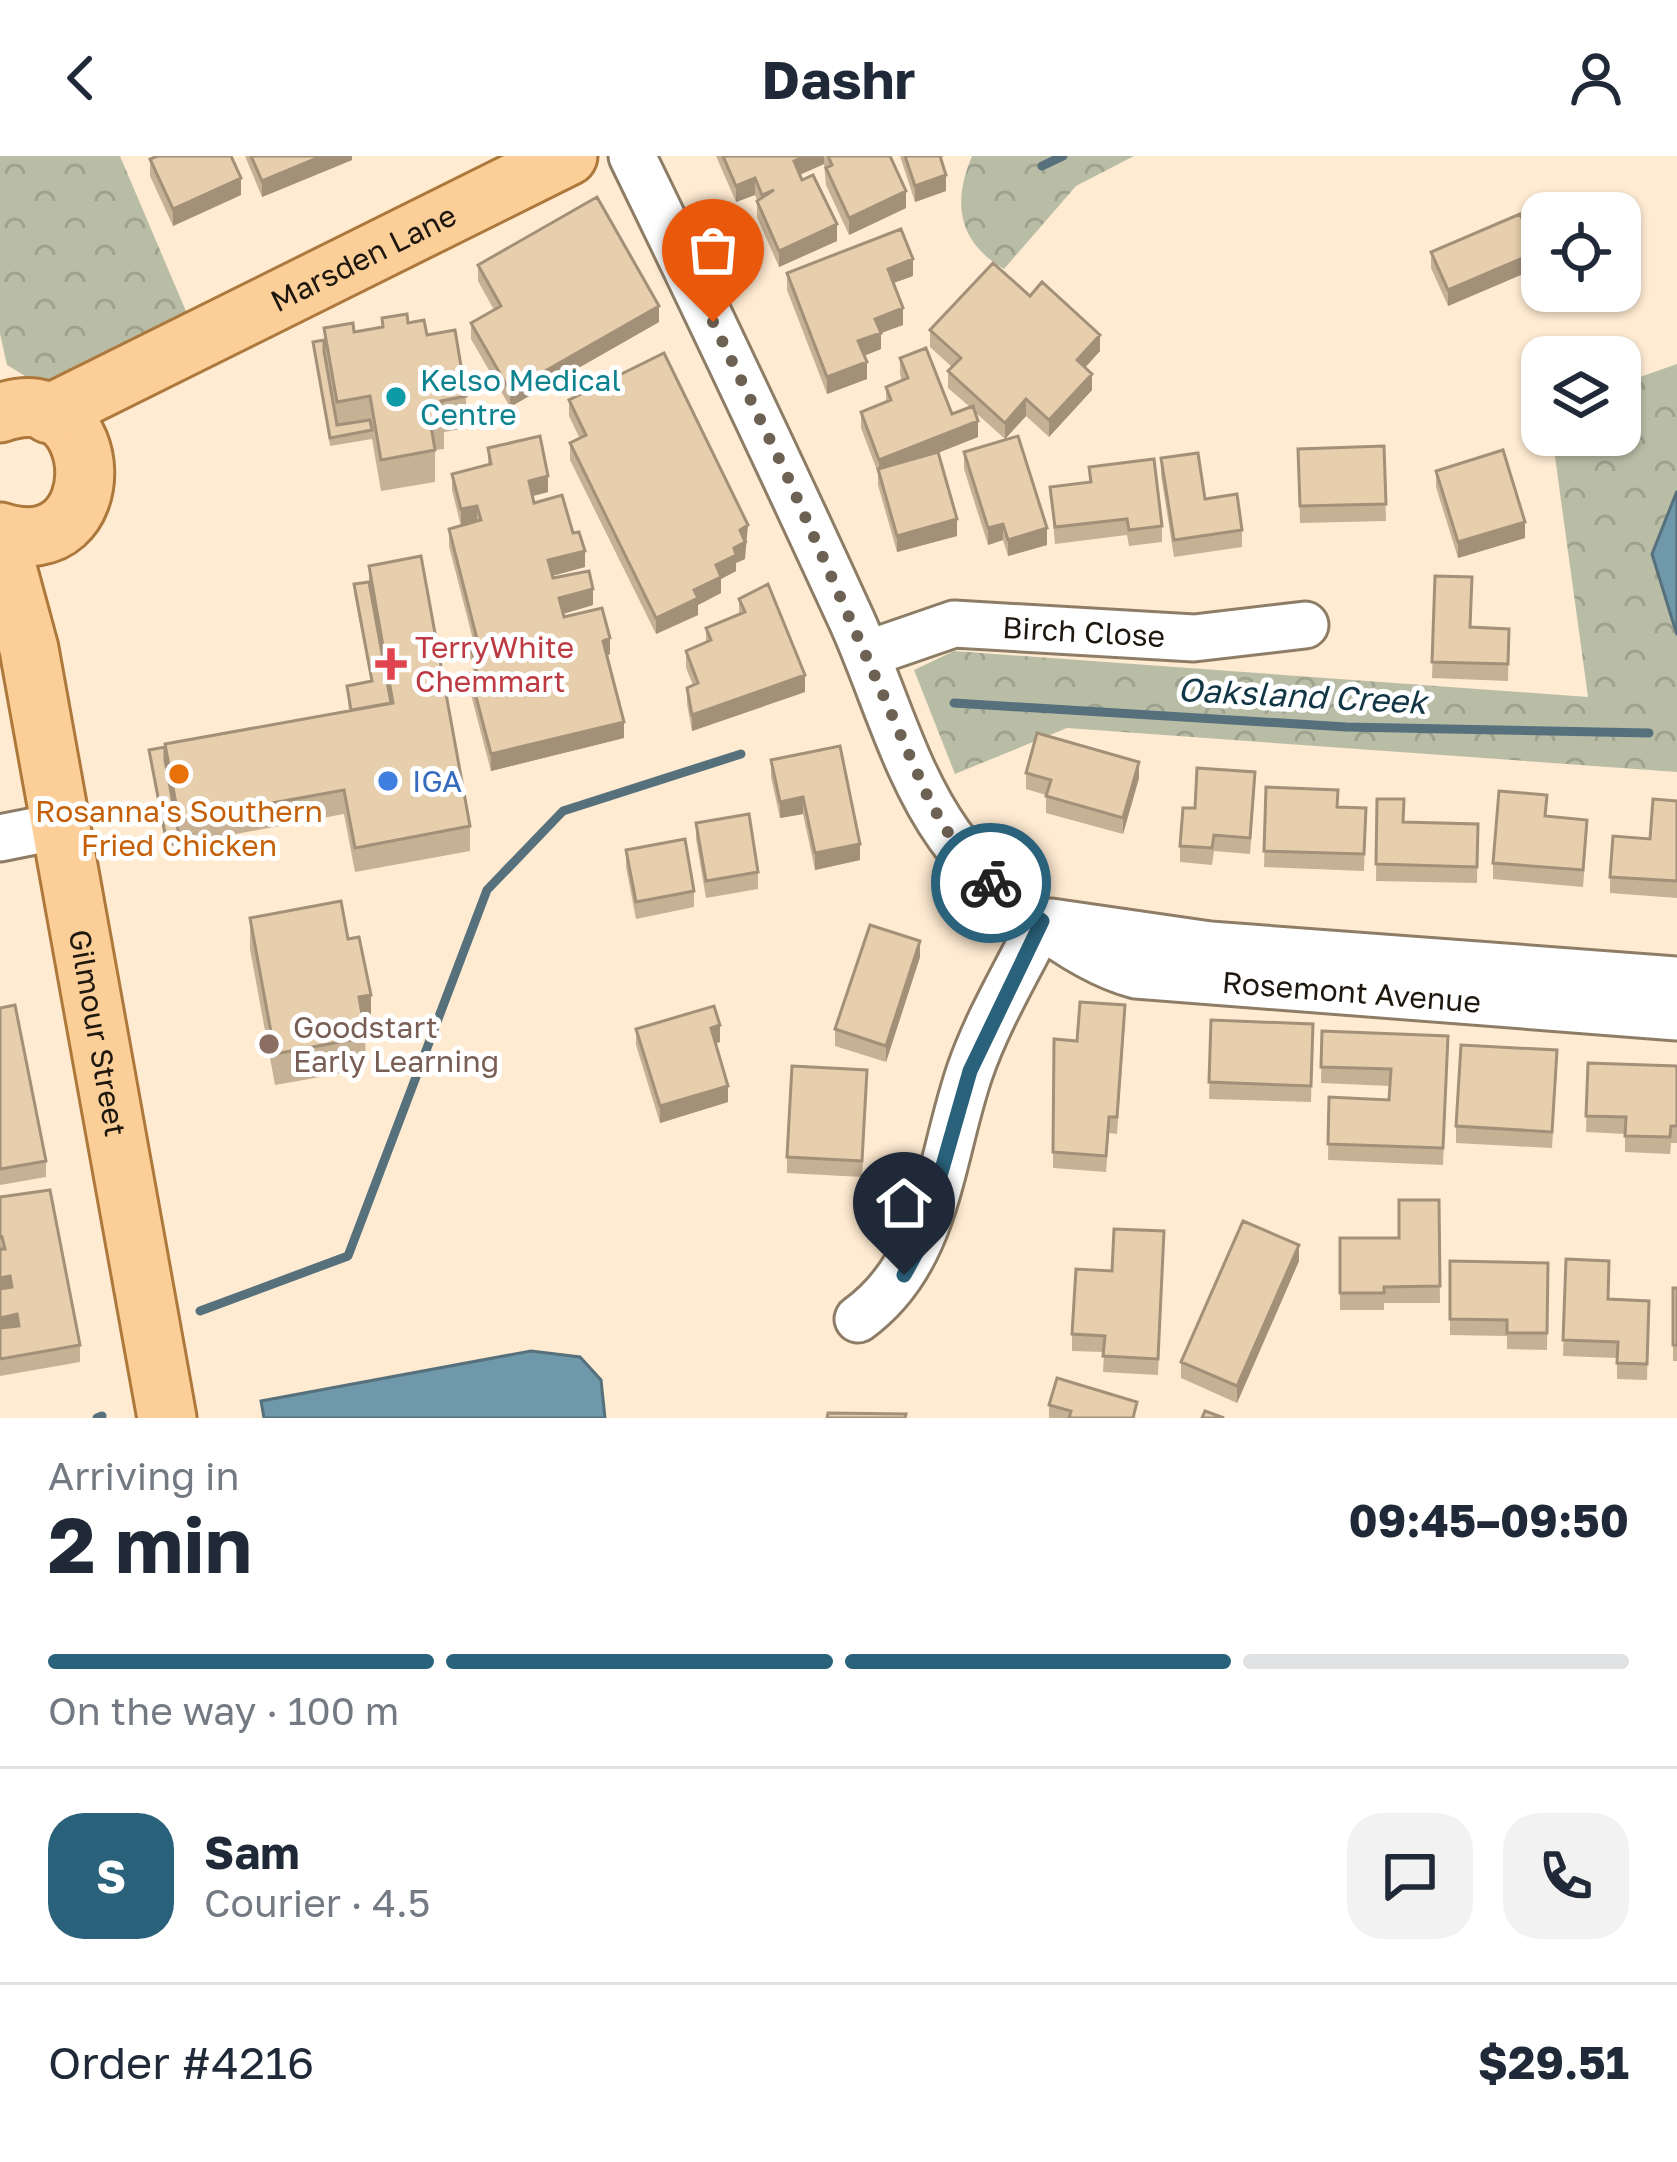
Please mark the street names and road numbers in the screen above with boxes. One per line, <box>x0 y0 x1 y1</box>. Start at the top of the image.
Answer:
street label: Marsden Lane <box>265 197 462 319</box>
street label: Birch Close <box>1001 609 1166 654</box>
street label: Gilmour Street <box>62 927 134 1139</box>
street label: Rosemont Avenue <box>1221 964 1482 1020</box>

